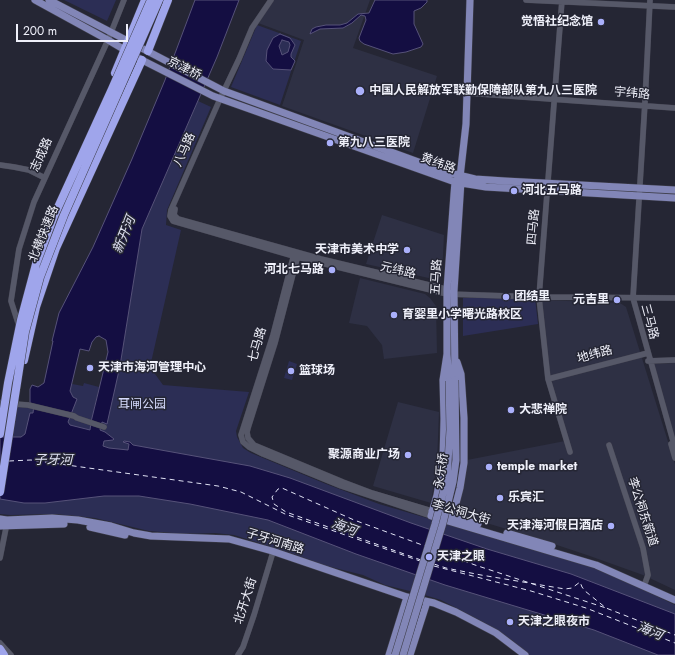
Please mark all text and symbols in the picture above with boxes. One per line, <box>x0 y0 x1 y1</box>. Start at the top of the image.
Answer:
place label: 觉悟社纪念馆 <box>521 15 593 29</box>
scale bar <box>18 16 130 42</box>
marker: 觉悟社纪念馆 <box>596 17 606 27</box>
text: 200 m <box>23 22 57 40</box>
street label: 京津桥 <box>165 54 203 84</box>
place label: 中国人民解放军联勤保障部队第九八三医院 <box>369 84 597 98</box>
marker: 中国人民解放军联勤保障部队第九八三医院 <box>354 85 366 97</box>
street label: 宇纬路 <box>613 85 651 103</box>
street label: 八马路 <box>171 131 199 169</box>
street label: 志成路 <box>28 136 56 174</box>
place label: 第九八三医院 <box>338 136 410 150</box>
marker: 第九八三医院 <box>325 138 335 148</box>
street label: 黄纬路 <box>419 151 457 177</box>
place label: 河北五马路 <box>522 184 582 198</box>
marker: 河北五马路 <box>509 186 519 196</box>
street label: 北横快速路 <box>26 203 62 265</box>
street label: 四马路 <box>525 208 543 246</box>
water label: 新开河 <box>110 214 140 256</box>
place label: 天津市美术中学 <box>315 243 399 257</box>
marker: 天津市美术中学 <box>402 245 412 255</box>
street label: 五马路 <box>429 259 445 295</box>
street label: 元纬路 <box>379 260 417 282</box>
place label: 河北七马路 <box>264 263 324 277</box>
marker: 河北七马路 <box>327 265 337 275</box>
place label: 团结里 <box>514 290 550 304</box>
marker: 团结里 <box>501 292 511 302</box>
place label: 元吉里 <box>573 293 609 307</box>
marker: 元吉里 <box>612 295 622 305</box>
street label: 三马路 <box>637 303 661 341</box>
place label: 育婴里小学曙光路校区 <box>402 308 522 322</box>
marker: 育婴里小学曙光路校区 <box>389 310 399 320</box>
street label: 七马路 <box>246 326 270 364</box>
street label: 地纬路 <box>576 343 614 367</box>
place label: 天津市海河管理中心 <box>98 361 206 375</box>
marker: 天津市海河管理中心 <box>85 363 95 373</box>
place label: 篮球场 <box>299 364 335 378</box>
marker: 篮球场 <box>286 366 296 376</box>
park label: 耳闸公园 <box>118 398 166 412</box>
place label: 大悲禅院 <box>519 403 567 417</box>
marker: 大悲禅院 <box>506 405 516 415</box>
place label: 聚源商业广场 <box>328 448 400 462</box>
marker: 聚源商业广场 <box>403 450 413 460</box>
street label: 永乐桥 <box>432 452 452 490</box>
water label: 子牙河 <box>34 453 72 469</box>
place label: temple market <box>497 460 577 474</box>
marker: temple market <box>484 462 494 472</box>
street label: 李公祠东箭道 <box>624 476 660 548</box>
place label: 乐宾汇 <box>508 491 544 505</box>
marker: 乐宾汇 <box>495 493 505 503</box>
street label: 李公祠大街 <box>430 498 492 528</box>
water label: 海河 <box>329 516 359 540</box>
place label: 天津海河假日酒店 <box>507 519 603 533</box>
marker: 天津海河假日酒店 <box>606 521 616 531</box>
street label: 子牙河南路 <box>244 526 306 558</box>
place label: 天津之眼 <box>437 550 485 564</box>
marker: 天津之眼 <box>424 552 434 562</box>
street label: 北开大街 <box>232 576 260 626</box>
place label: 天津之眼夜市 <box>518 615 590 629</box>
marker: 天津之眼夜市 <box>505 617 515 627</box>
water label: 海河 <box>635 620 665 644</box>

